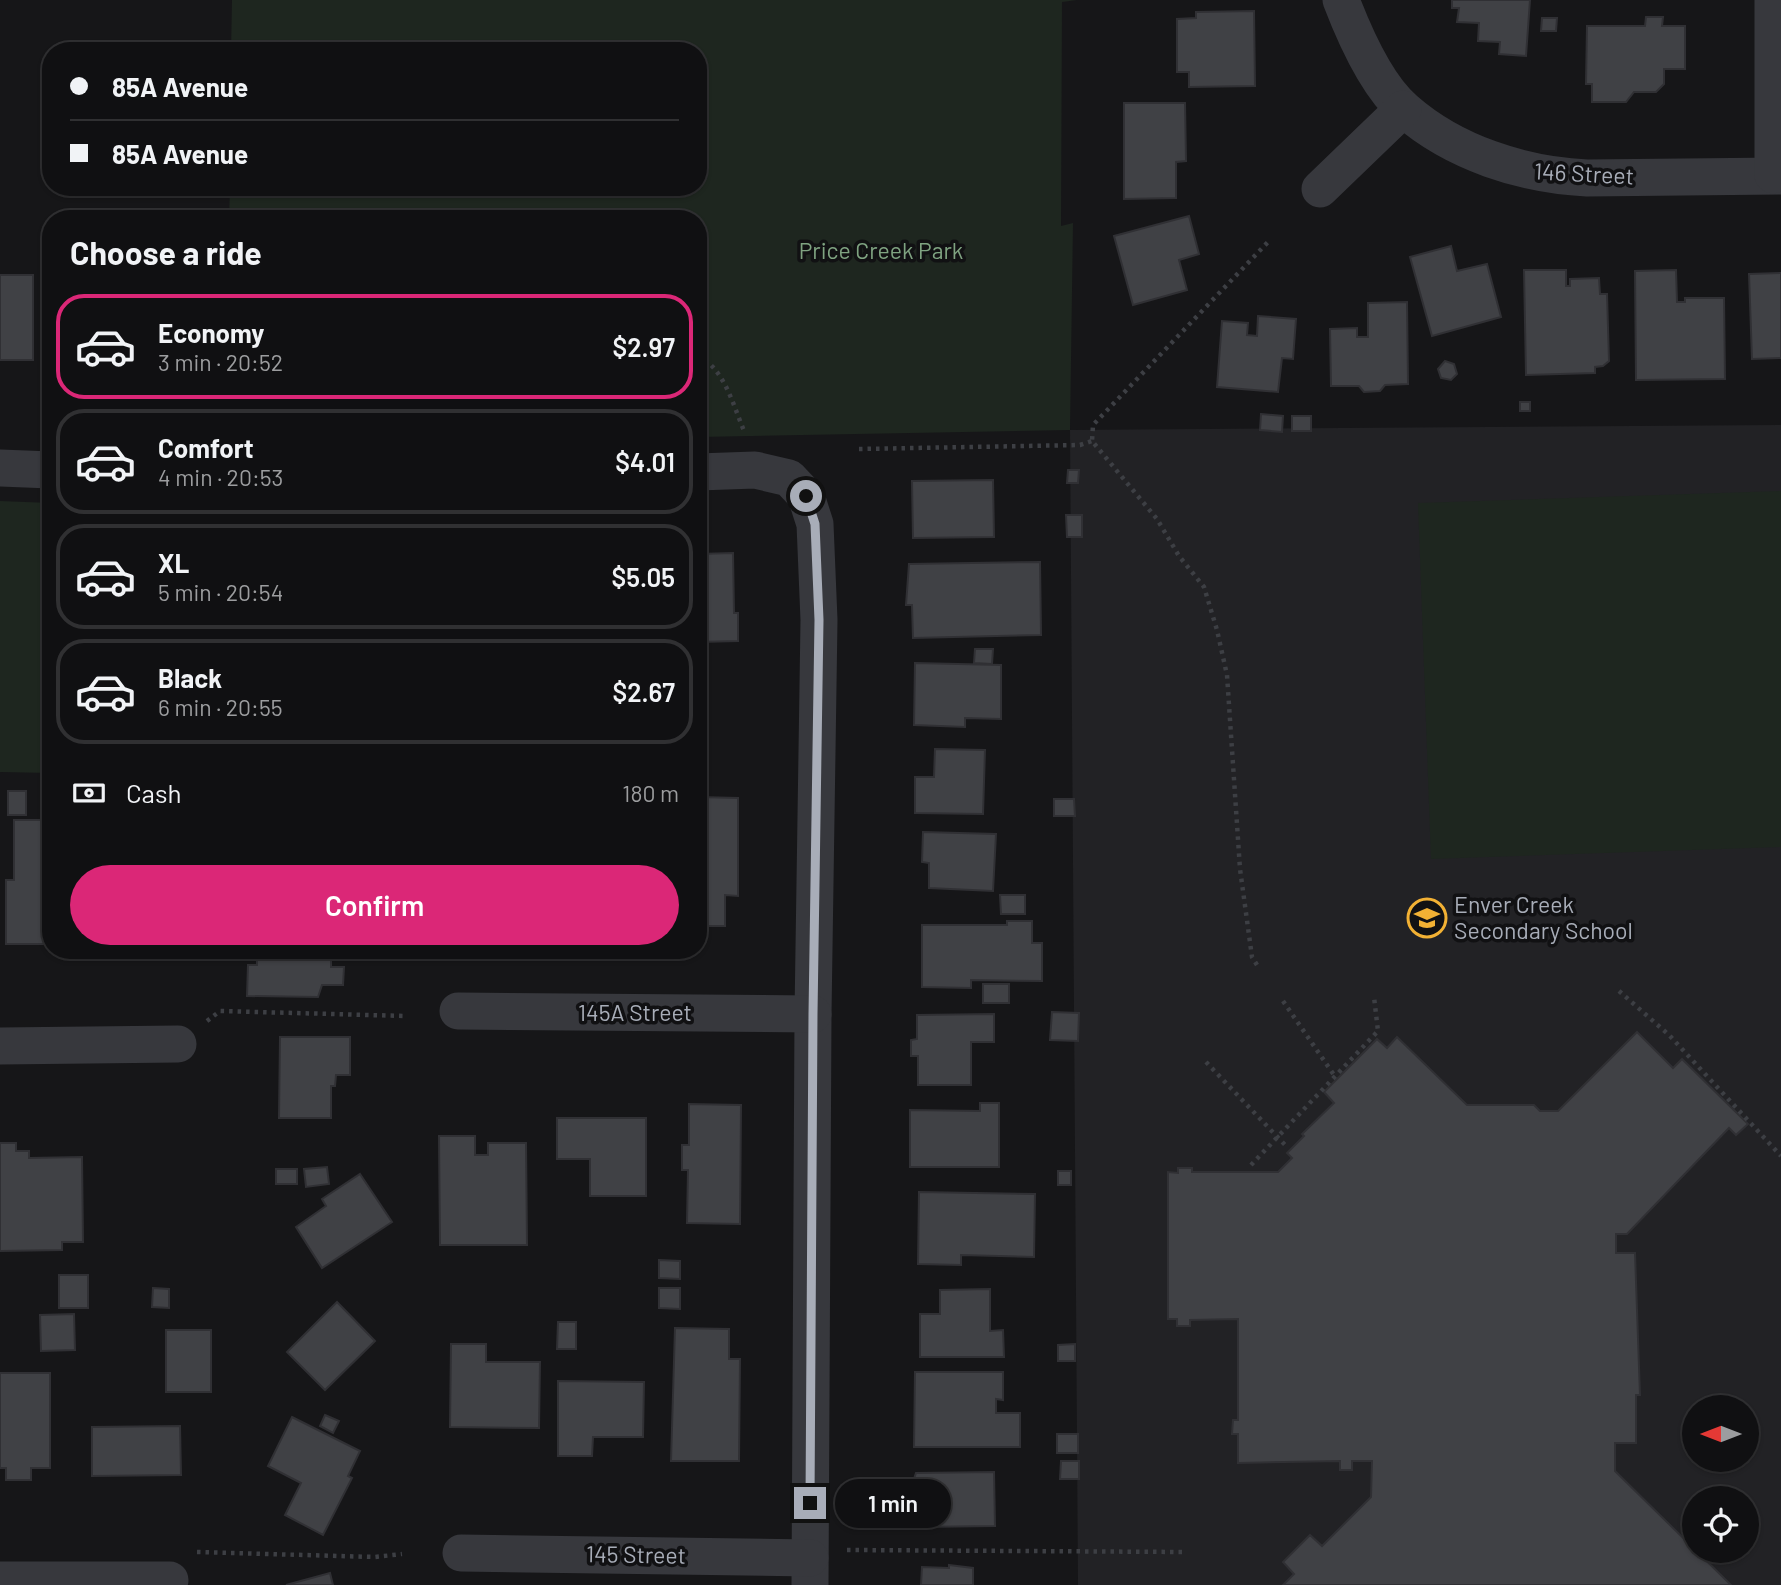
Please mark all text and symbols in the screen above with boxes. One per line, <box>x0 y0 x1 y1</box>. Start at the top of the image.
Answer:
text: 85A Avenue <box>112 71 248 102</box>
text: 85A Avenue <box>112 138 248 169</box>
street label: 146 Street <box>1533 156 1635 190</box>
text: Choose a ride <box>70 233 262 271</box>
park label: Price Creek Park <box>799 236 963 264</box>
icon: car <box>74 315 137 378</box>
text: Economy <box>158 317 264 348</box>
text: $2.97 <box>612 331 675 362</box>
text: 3 min · 20:52 <box>158 348 283 376</box>
icon: car <box>74 430 137 493</box>
text: Comfort <box>158 432 254 463</box>
text: $4.01 <box>615 446 675 477</box>
text: 4 min · 20:53 <box>158 463 283 491</box>
route start <box>790 480 822 512</box>
icon: car <box>74 545 137 608</box>
text: XL <box>158 547 189 578</box>
text: $5.05 <box>612 561 675 592</box>
text: 5 min · 20:54 <box>158 578 283 606</box>
icon: car <box>74 660 137 723</box>
text: Black <box>158 662 222 693</box>
text: $2.67 <box>612 676 675 707</box>
text: 6 min · 20:55 <box>158 693 283 721</box>
icon: cash <box>70 774 108 812</box>
text: Cash <box>126 777 181 808</box>
text: 180 m <box>622 779 679 807</box>
button: Confirm <box>70 865 679 945</box>
place label: Enver Creek Secondary School <box>1454 890 1633 944</box>
school or university icon: Enver Creek Secondary School <box>1406 897 1448 939</box>
street label: 145A Street <box>578 998 692 1026</box>
north arrow <box>1682 1395 1759 1472</box>
map controls <box>1682 1395 1759 1563</box>
callout: 1 min <box>834 1478 950 1528</box>
button: locate <box>1682 1486 1759 1563</box>
route end <box>794 1487 826 1519</box>
text: 1 min <box>868 1489 918 1517</box>
street label: 145 Street <box>586 1539 686 1569</box>

